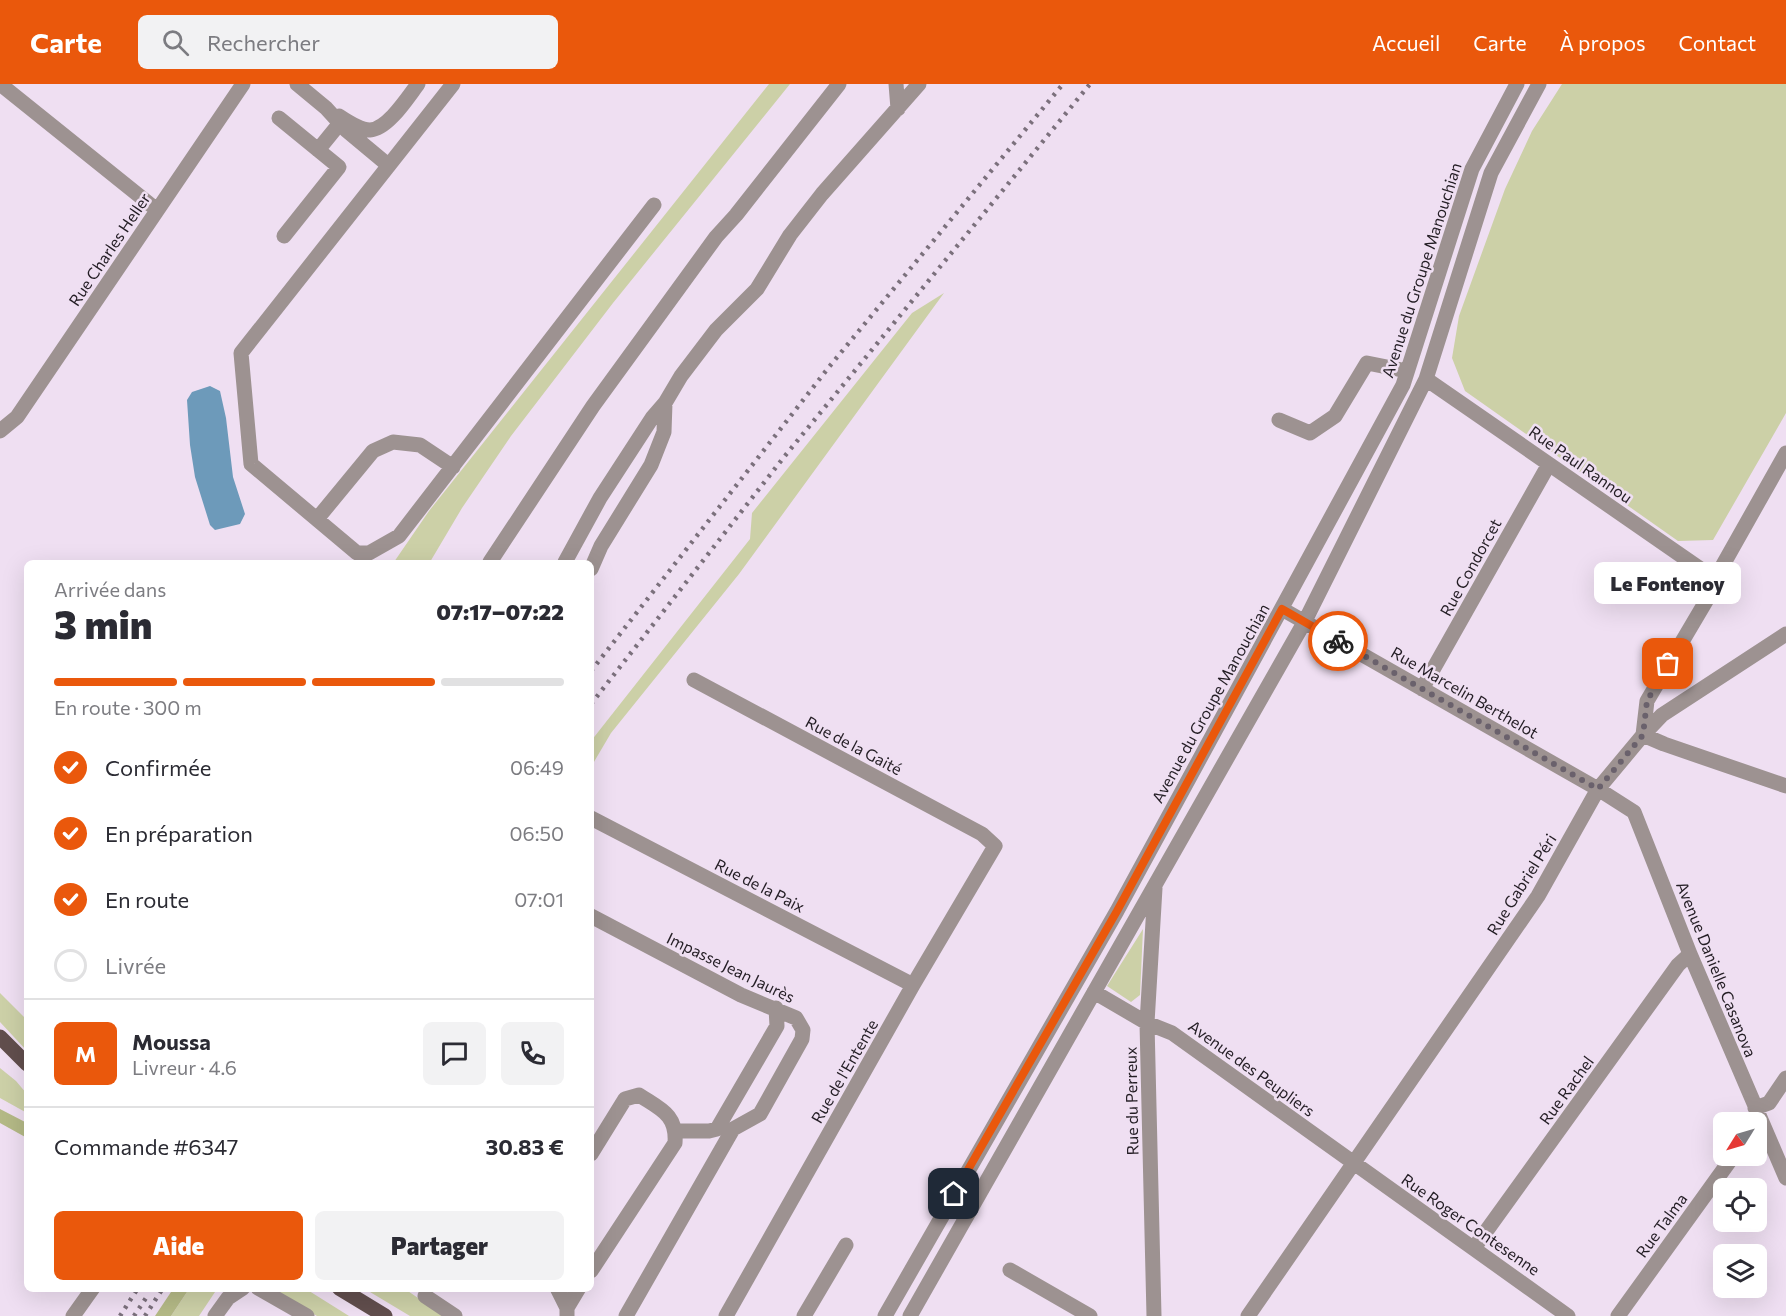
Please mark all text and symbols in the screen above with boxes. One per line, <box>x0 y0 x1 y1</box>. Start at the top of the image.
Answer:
search box <box>138 15 558 69</box>
text: Carte <box>30 25 102 59</box>
icon: search <box>159 26 192 59</box>
text: Rechercher <box>207 29 320 56</box>
text: Accueil <box>1372 30 1440 55</box>
text: Carte <box>1473 30 1527 55</box>
text: À propos <box>1560 30 1645 55</box>
text: Contact <box>1678 30 1756 55</box>
street label: Avenue du Groupe Manouchian <box>1377 160 1465 380</box>
street label: Rue Charles Heller <box>64 188 154 309</box>
street label: Rue Paul Rannou <box>1526 421 1636 507</box>
street label: Rue Condorcet <box>1435 515 1505 619</box>
callout: Le Fontenoy <box>1594 562 1742 604</box>
text: Le Fontenoy <box>1610 571 1725 595</box>
text: Arrivée dans <box>54 577 166 601</box>
text: 07:17–07:22 <box>436 598 564 625</box>
text: 3 min <box>54 599 152 647</box>
street label: Avenue du Groupe Manouchian <box>1147 600 1273 806</box>
courier <box>1308 611 1368 671</box>
icon: bike <box>1322 625 1355 658</box>
pin <box>1642 638 1693 689</box>
street label: Rue Marcelin Berthelot <box>1388 642 1542 742</box>
icon: bag <box>1651 647 1684 680</box>
text: En route · 300 m <box>54 695 202 719</box>
street label: Rue de la Gaité <box>803 712 905 778</box>
icon: check <box>54 751 87 784</box>
text: Confirmée <box>105 754 211 781</box>
text: 06:49 <box>510 755 564 779</box>
icon: check <box>54 817 87 850</box>
text: En préparation <box>105 820 253 847</box>
text: 06:50 <box>510 821 564 845</box>
street label: Rue Gabriel Péri <box>1482 830 1560 938</box>
street label: Rue de la Paix <box>712 854 809 916</box>
street label: Avenue Danielle Casanova <box>1673 878 1761 1060</box>
icon: check <box>54 883 87 916</box>
text: En route <box>105 886 189 913</box>
text: 07:01 <box>514 887 564 911</box>
street label: Impasse Jean Jaurès <box>664 928 798 1006</box>
text: Livrée <box>105 952 166 979</box>
street label: Rue de l'Entente <box>807 1016 881 1126</box>
street label: Avenue des Peupliers <box>1185 1016 1319 1120</box>
button: chat <box>423 1022 486 1085</box>
button: phone <box>501 1022 564 1085</box>
text: Moussa <box>132 1028 211 1055</box>
text: M <box>75 1040 96 1067</box>
street label: Rue du Perreux <box>1121 1046 1141 1156</box>
street label: Rue Rachel <box>1535 1052 1597 1128</box>
text: Livreur · 4.6 <box>132 1055 237 1079</box>
north arrow <box>1713 1112 1767 1166</box>
map controls <box>1713 1112 1767 1298</box>
text: Commande #6347 <box>54 1133 239 1160</box>
text: 30.83 € <box>485 1133 564 1160</box>
pin <box>928 1168 979 1219</box>
street label: Rue Roger Contesenne <box>1398 1169 1544 1279</box>
icon: home <box>937 1177 970 1210</box>
button: locate <box>1713 1178 1767 1232</box>
street label: Rue Talma <box>1631 1189 1691 1261</box>
button: Aide <box>54 1211 303 1280</box>
button: Partager <box>315 1211 564 1280</box>
button: layers <box>1713 1244 1767 1298</box>

